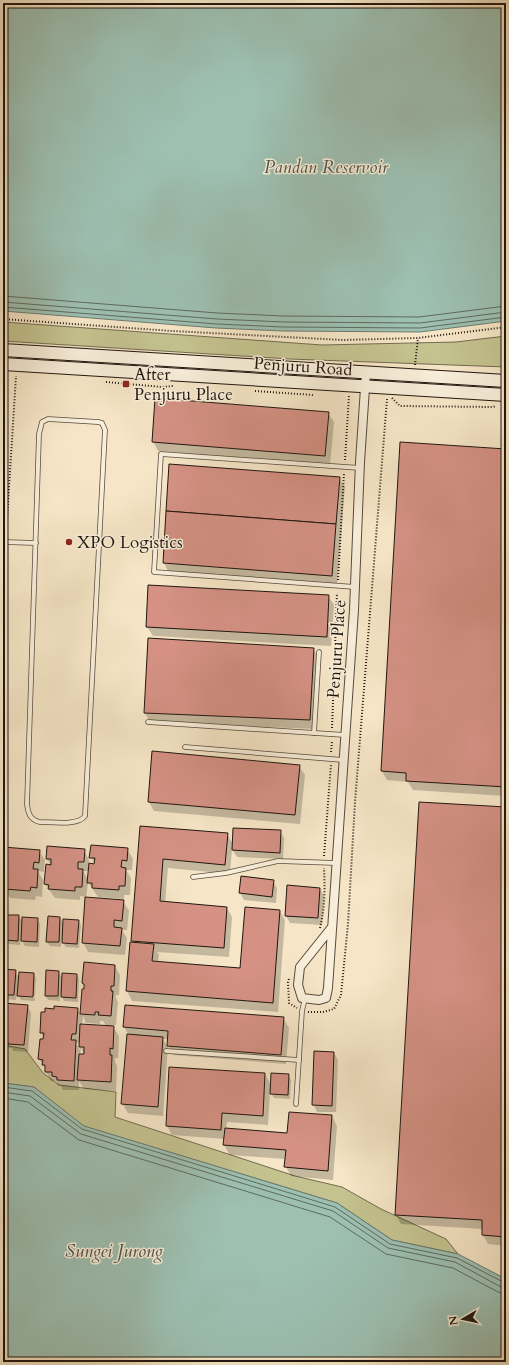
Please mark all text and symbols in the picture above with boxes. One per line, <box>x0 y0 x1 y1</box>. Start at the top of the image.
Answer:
water label: Pandan Reservoir <box>264 155 389 180</box>
street label: Penjuru Road <box>253 352 353 381</box>
place label: After Penjuru Place <box>134 363 233 406</box>
marker: After Penjuru Place <box>121 379 131 389</box>
place label: XPO Logistics <box>77 531 183 554</box>
marker: XPO Logistics <box>64 537 74 547</box>
street label: Penjuru Place <box>322 599 351 699</box>
water label: Sungei Jurong <box>65 1239 163 1264</box>
north arrow <box>443 1299 483 1339</box>
text: N <box>445 1314 462 1326</box>

